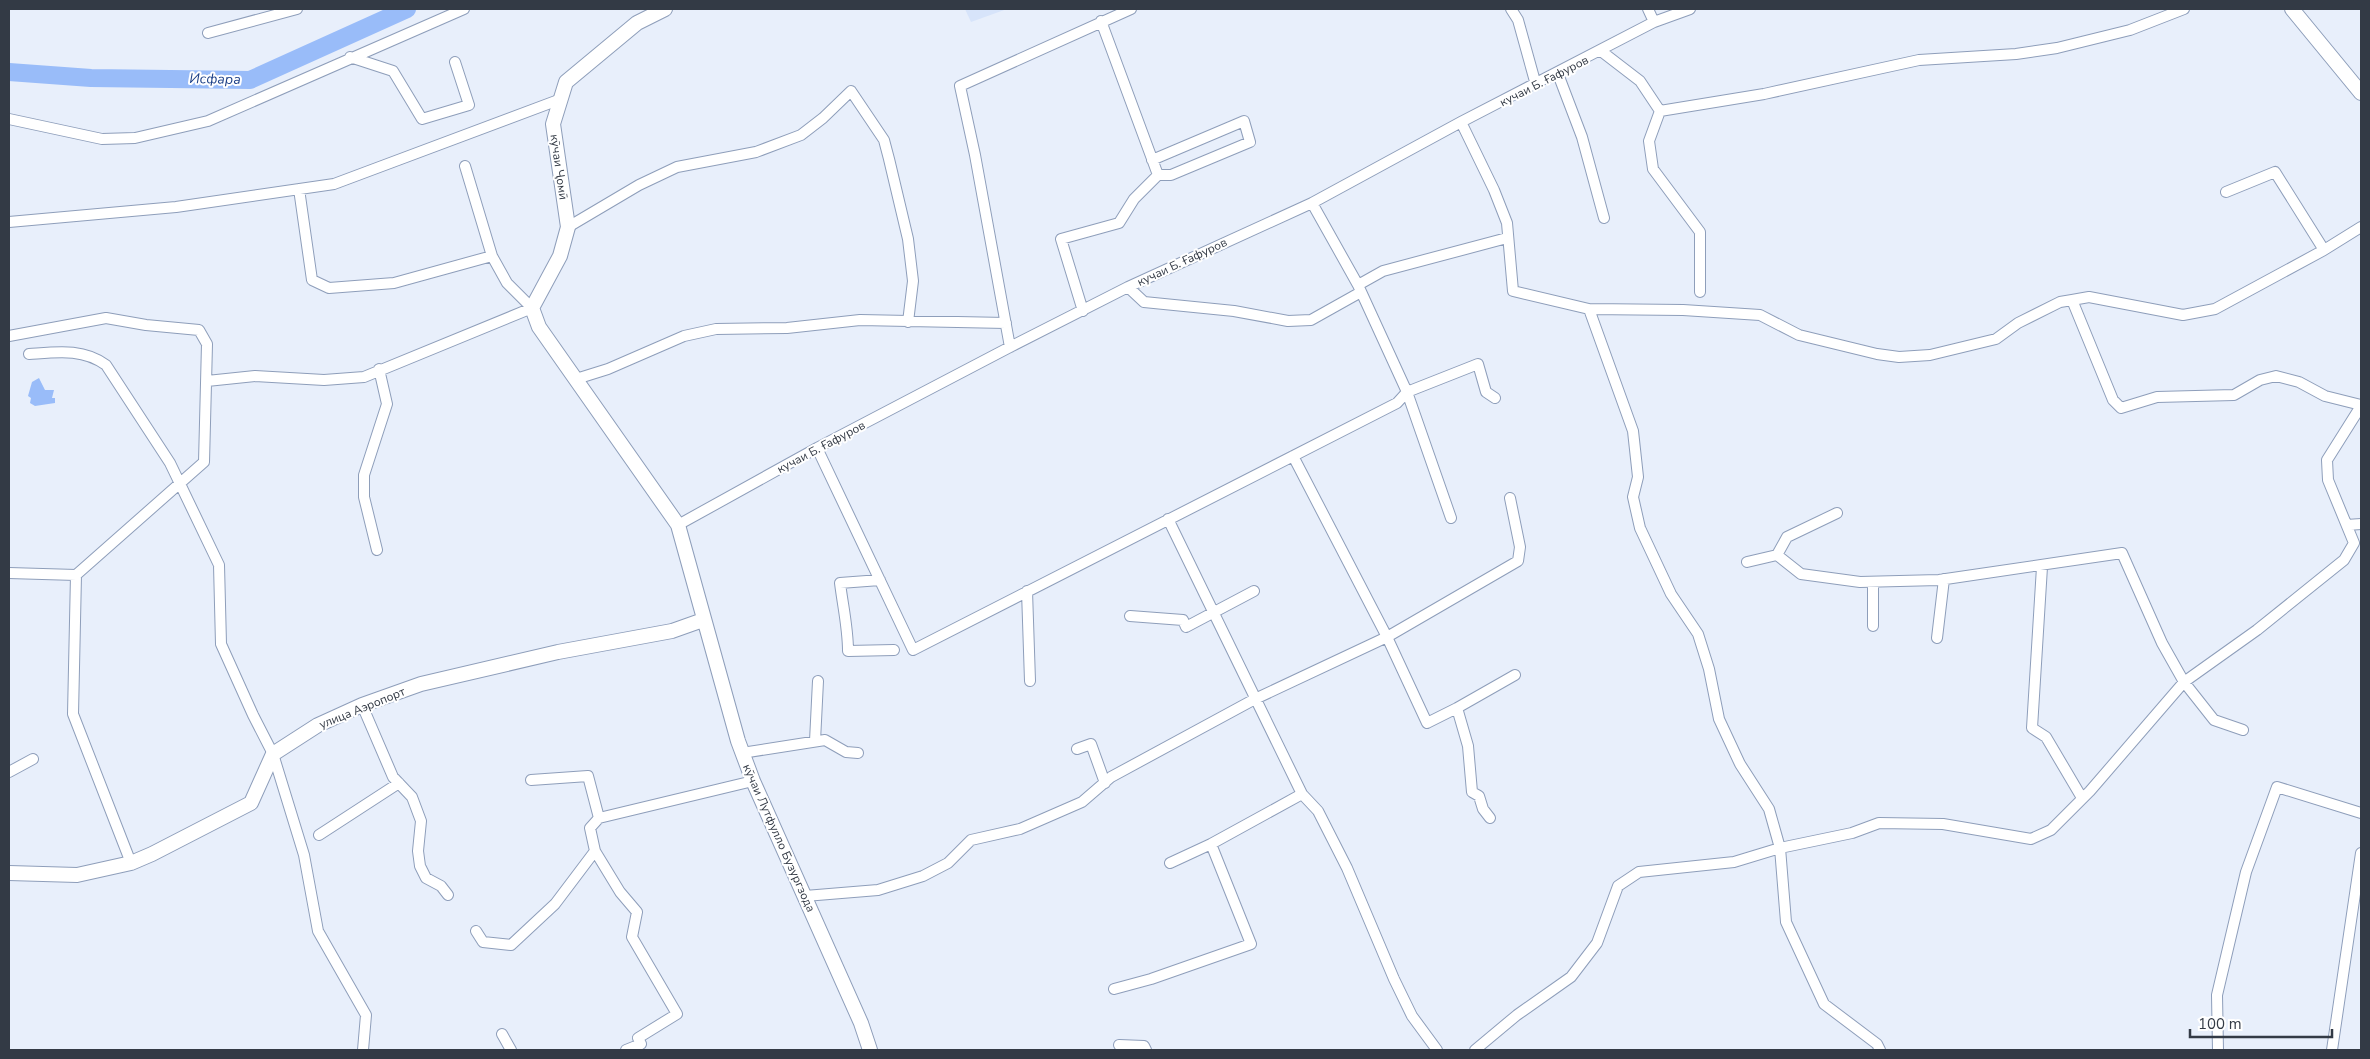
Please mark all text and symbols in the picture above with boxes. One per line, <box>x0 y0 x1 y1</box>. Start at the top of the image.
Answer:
street label: кучаи Б. Ғафуров <box>1497 52 1591 110</box>
water label: Исфара <box>189 69 241 89</box>
street label: кӯчаи Ҷомӣ <box>546 133 572 201</box>
street label: кучаи Б. Ғафуров <box>1134 234 1230 290</box>
street label: кучаи Б. Ғафуров <box>774 417 868 477</box>
street label: улица Аэропорт <box>317 683 408 733</box>
street label: кӯчаи Лутфулло Бузургзода <box>739 761 819 915</box>
scale bar <box>2190 1006 2332 1038</box>
text: 100 m <box>2198 1014 2242 1034</box>

